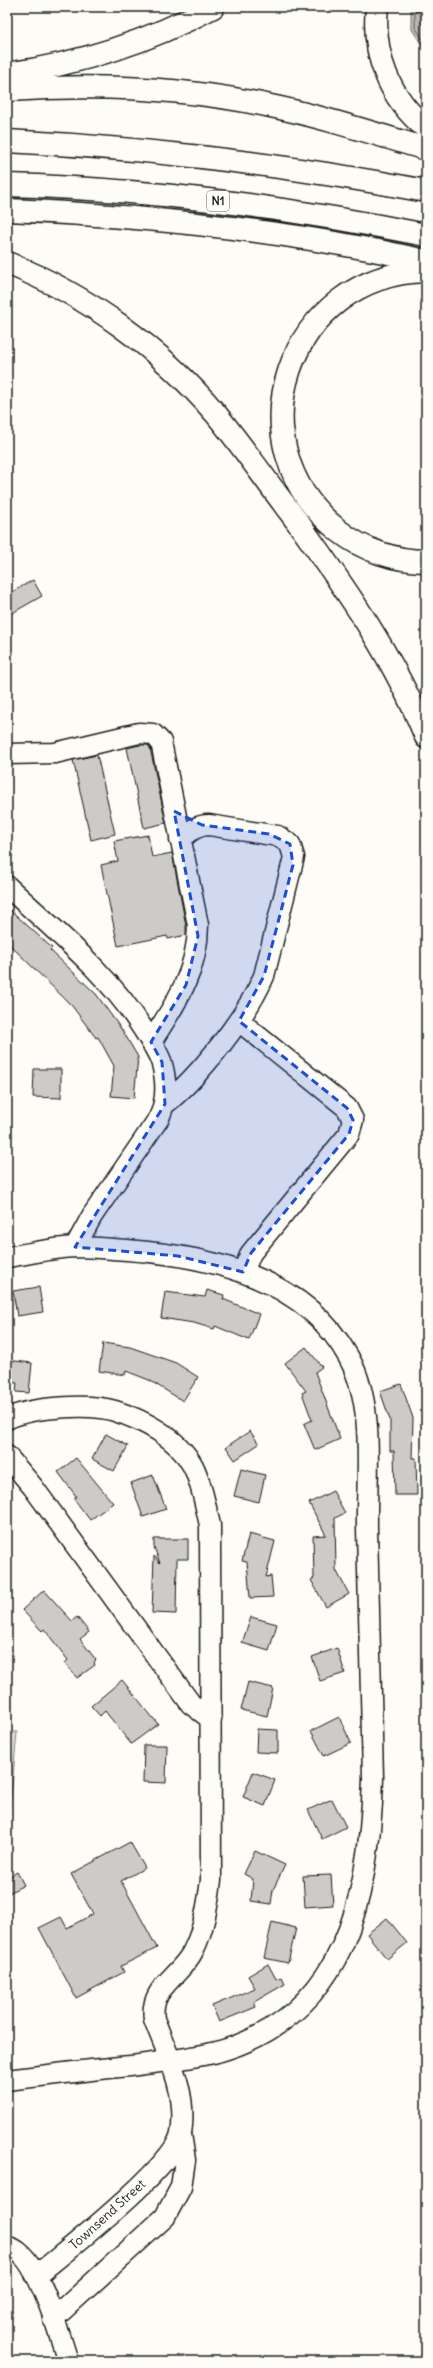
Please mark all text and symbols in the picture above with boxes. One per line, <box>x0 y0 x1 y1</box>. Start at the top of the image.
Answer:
road number: N1 <box>207 191 229 211</box>
street label: Townsend Street <box>66 2175 149 2253</box>

